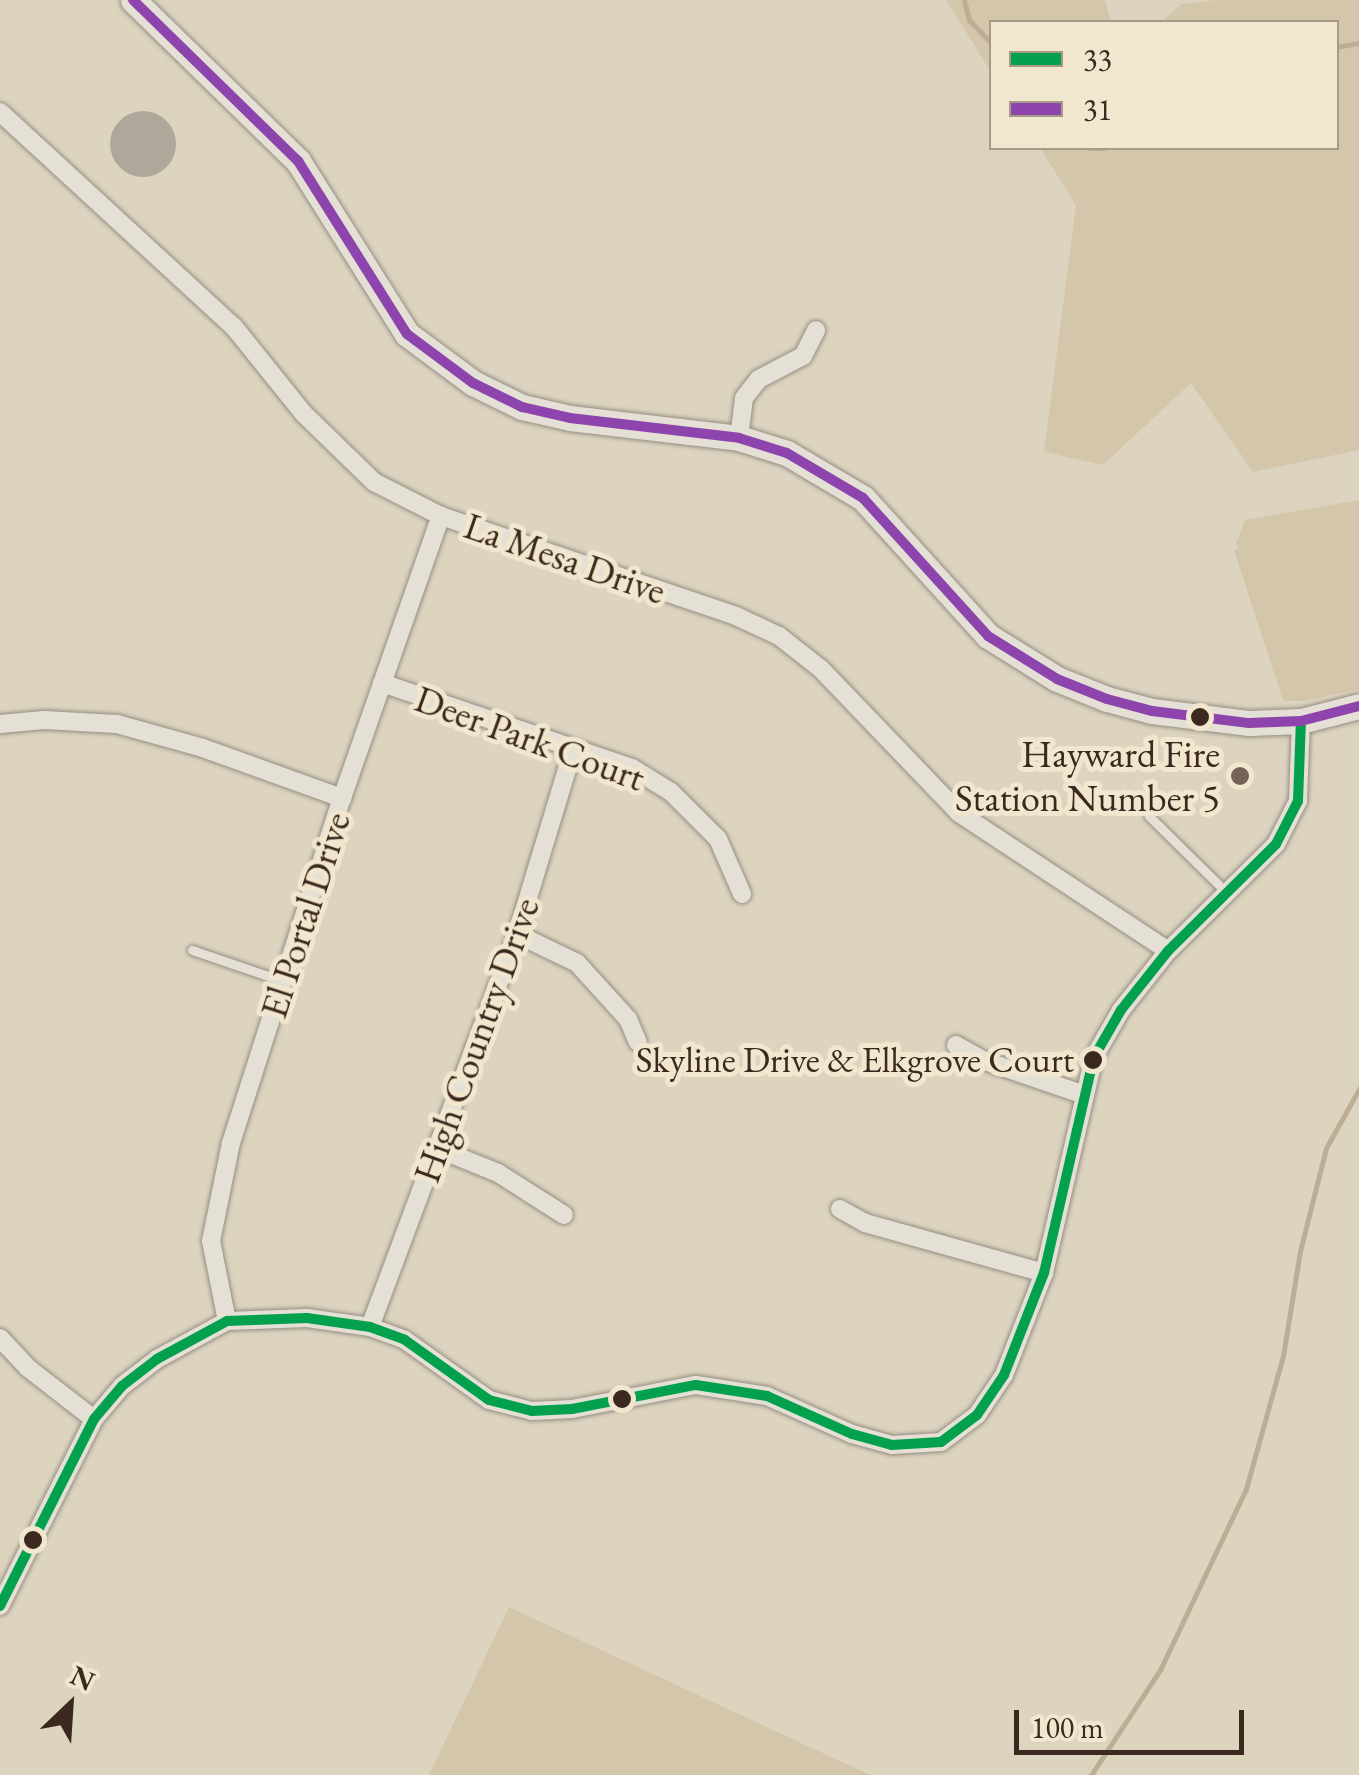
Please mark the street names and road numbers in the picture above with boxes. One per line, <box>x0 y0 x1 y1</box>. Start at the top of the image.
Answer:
street label: La Mesa Drive <box>459 502 671 614</box>
street label: Deer Park Court <box>409 675 651 801</box>
street label: El Portal Drive <box>250 806 360 1024</box>
street label: High Country Drive <box>403 891 549 1189</box>

